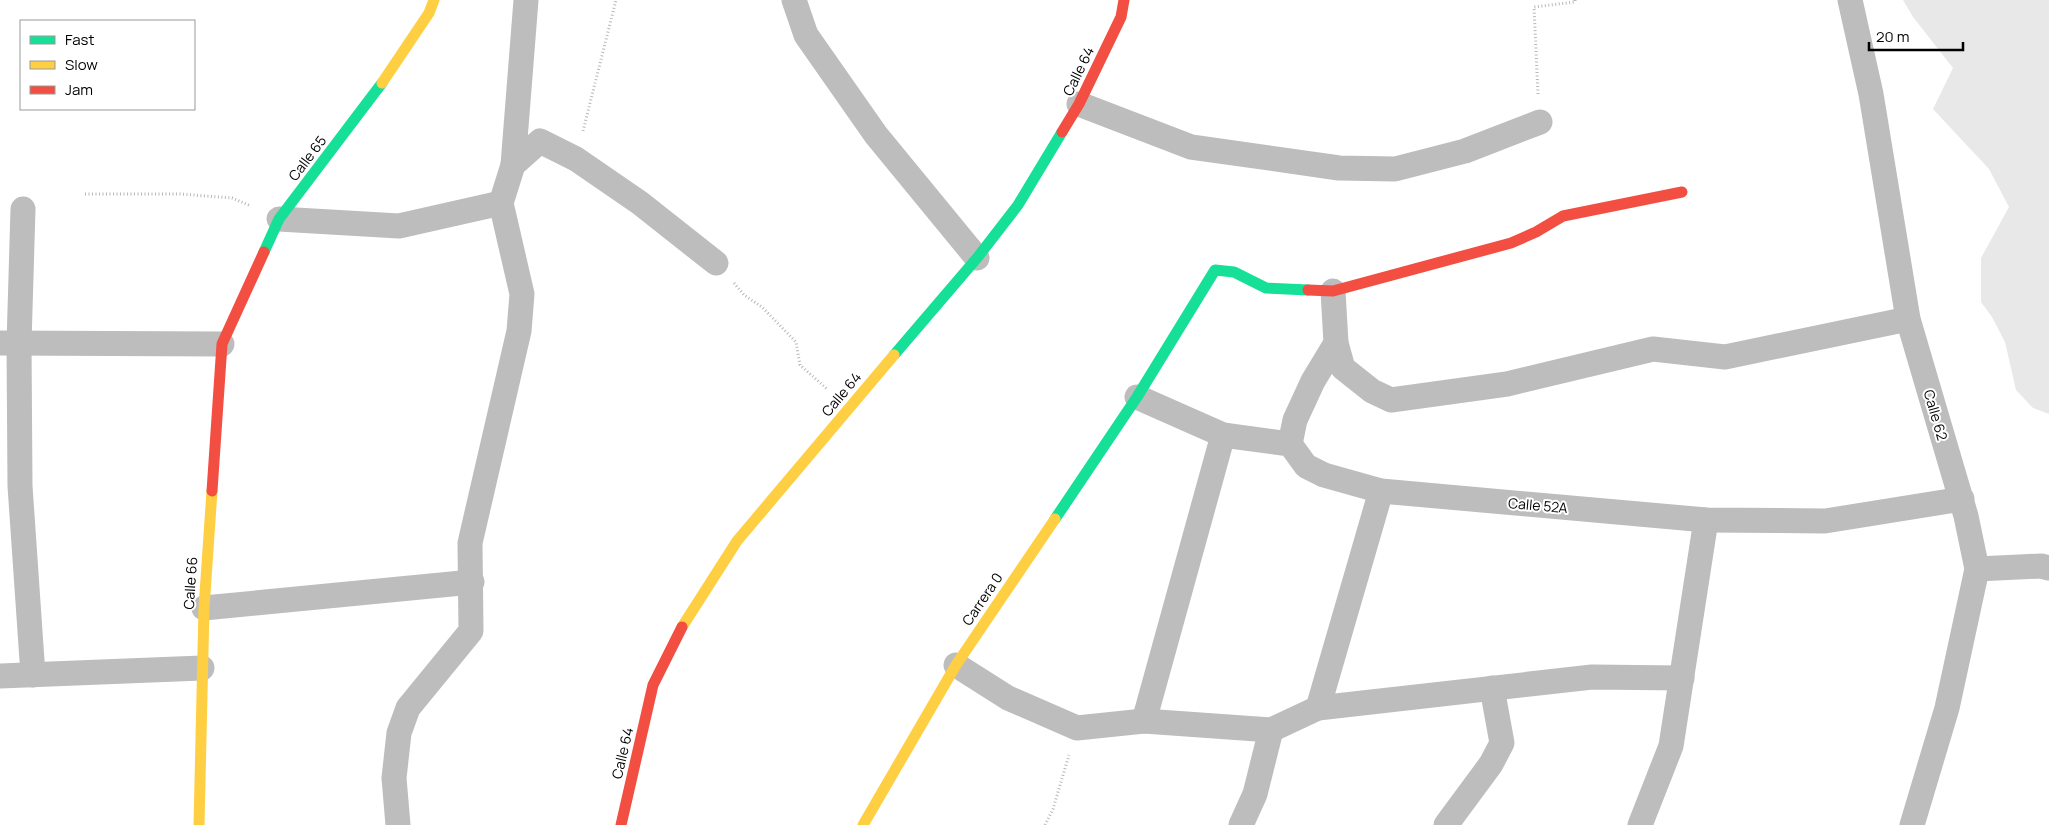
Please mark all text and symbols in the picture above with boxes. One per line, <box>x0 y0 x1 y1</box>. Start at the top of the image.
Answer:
legend <box>20 20 195 110</box>
scale bar <box>1869 20 1963 52</box>
text: 20 m <box>1876 26 1909 47</box>
text: Fast <box>65 29 94 50</box>
street label: Calle 64 <box>1058 43 1098 99</box>
text: Slow <box>65 54 98 75</box>
text: Jam <box>65 79 93 100</box>
street label: Calle 65 <box>284 131 330 185</box>
street label: Calle 64 <box>817 368 865 420</box>
street label: Calle 62 <box>1920 387 1952 443</box>
street label: Calle 52A <box>1507 493 1569 517</box>
street label: Calle 66 <box>179 556 201 610</box>
street label: Carrera 0 <box>957 569 1007 629</box>
street label: Calle 64 <box>607 725 637 781</box>

